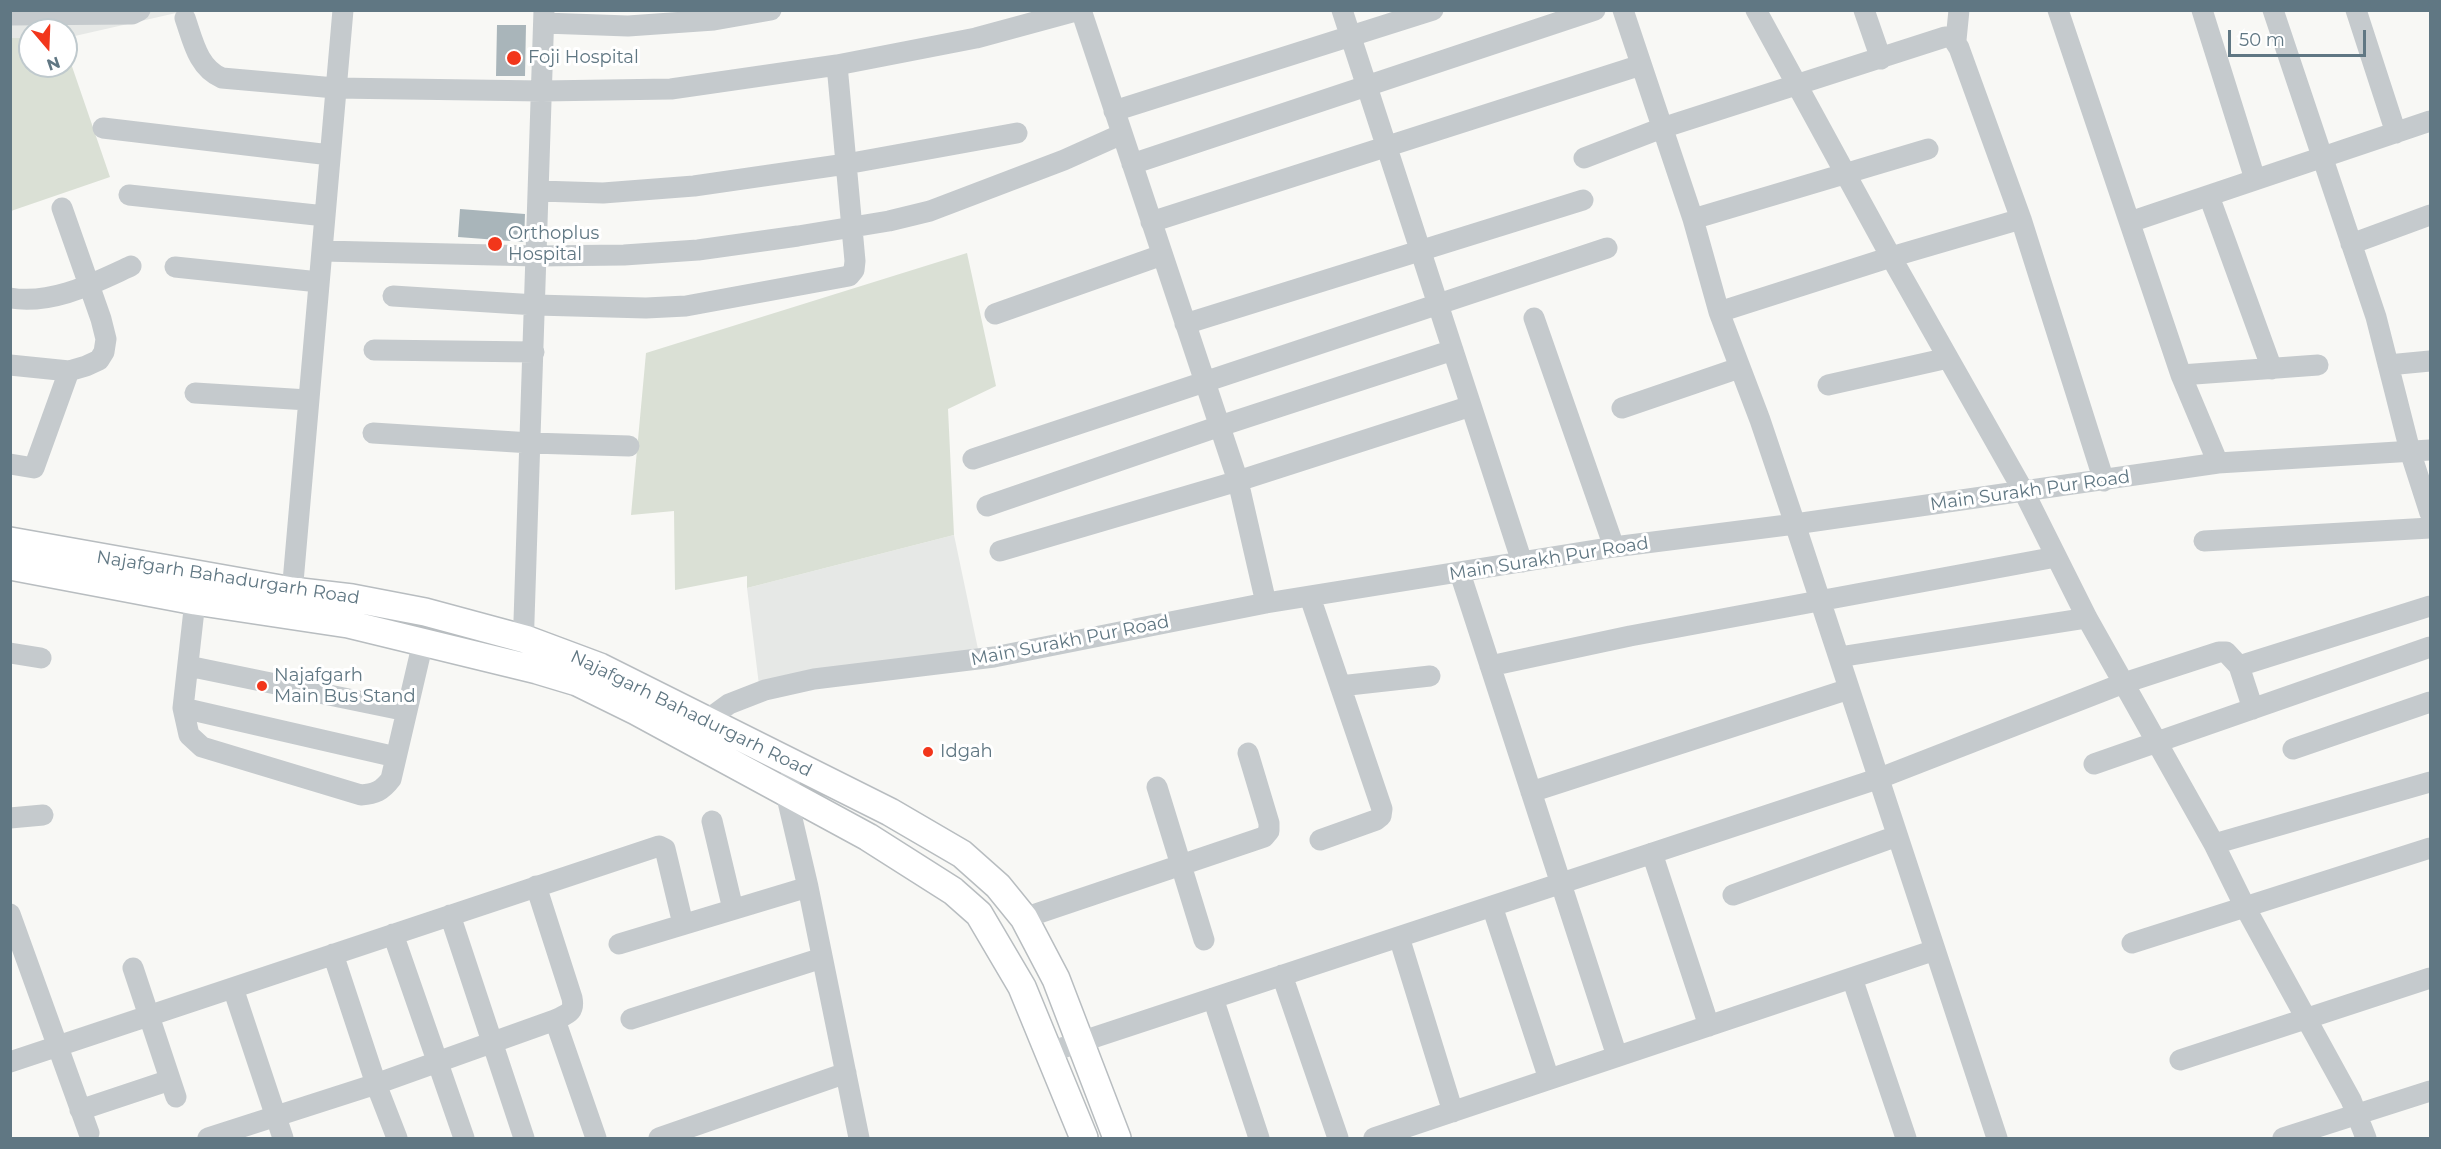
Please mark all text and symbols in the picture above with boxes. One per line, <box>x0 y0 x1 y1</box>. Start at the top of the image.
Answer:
north arrow <box>18 18 78 78</box>
scale bar <box>2231 18 2369 56</box>
text: 50 m <box>2239 29 2285 51</box>
place label: Foji Hospital <box>528 47 639 69</box>
marker: Foji Hospital <box>505 49 523 67</box>
text: N <box>44 53 63 75</box>
place label: Orthoplus Hospital <box>508 223 599 266</box>
marker: Orthoplus Hospital <box>486 235 504 253</box>
street label: Main Surakh Pur Road <box>1929 466 2131 516</box>
street label: Main Surakh Pur Road <box>1448 533 1650 585</box>
street label: Najafgarh Bahadurgarh Road <box>95 547 361 609</box>
street label: Main Surakh Pur Road <box>969 611 1171 671</box>
street label: Najafgarh Bahadurgarh Road <box>567 646 815 782</box>
place label: Najafgarh Main Bus Stand <box>274 665 416 708</box>
marker: Najafgarh Main Bus Stand <box>255 679 269 693</box>
place label: Idgah <box>940 741 993 763</box>
marker: Idgah <box>921 745 935 759</box>

